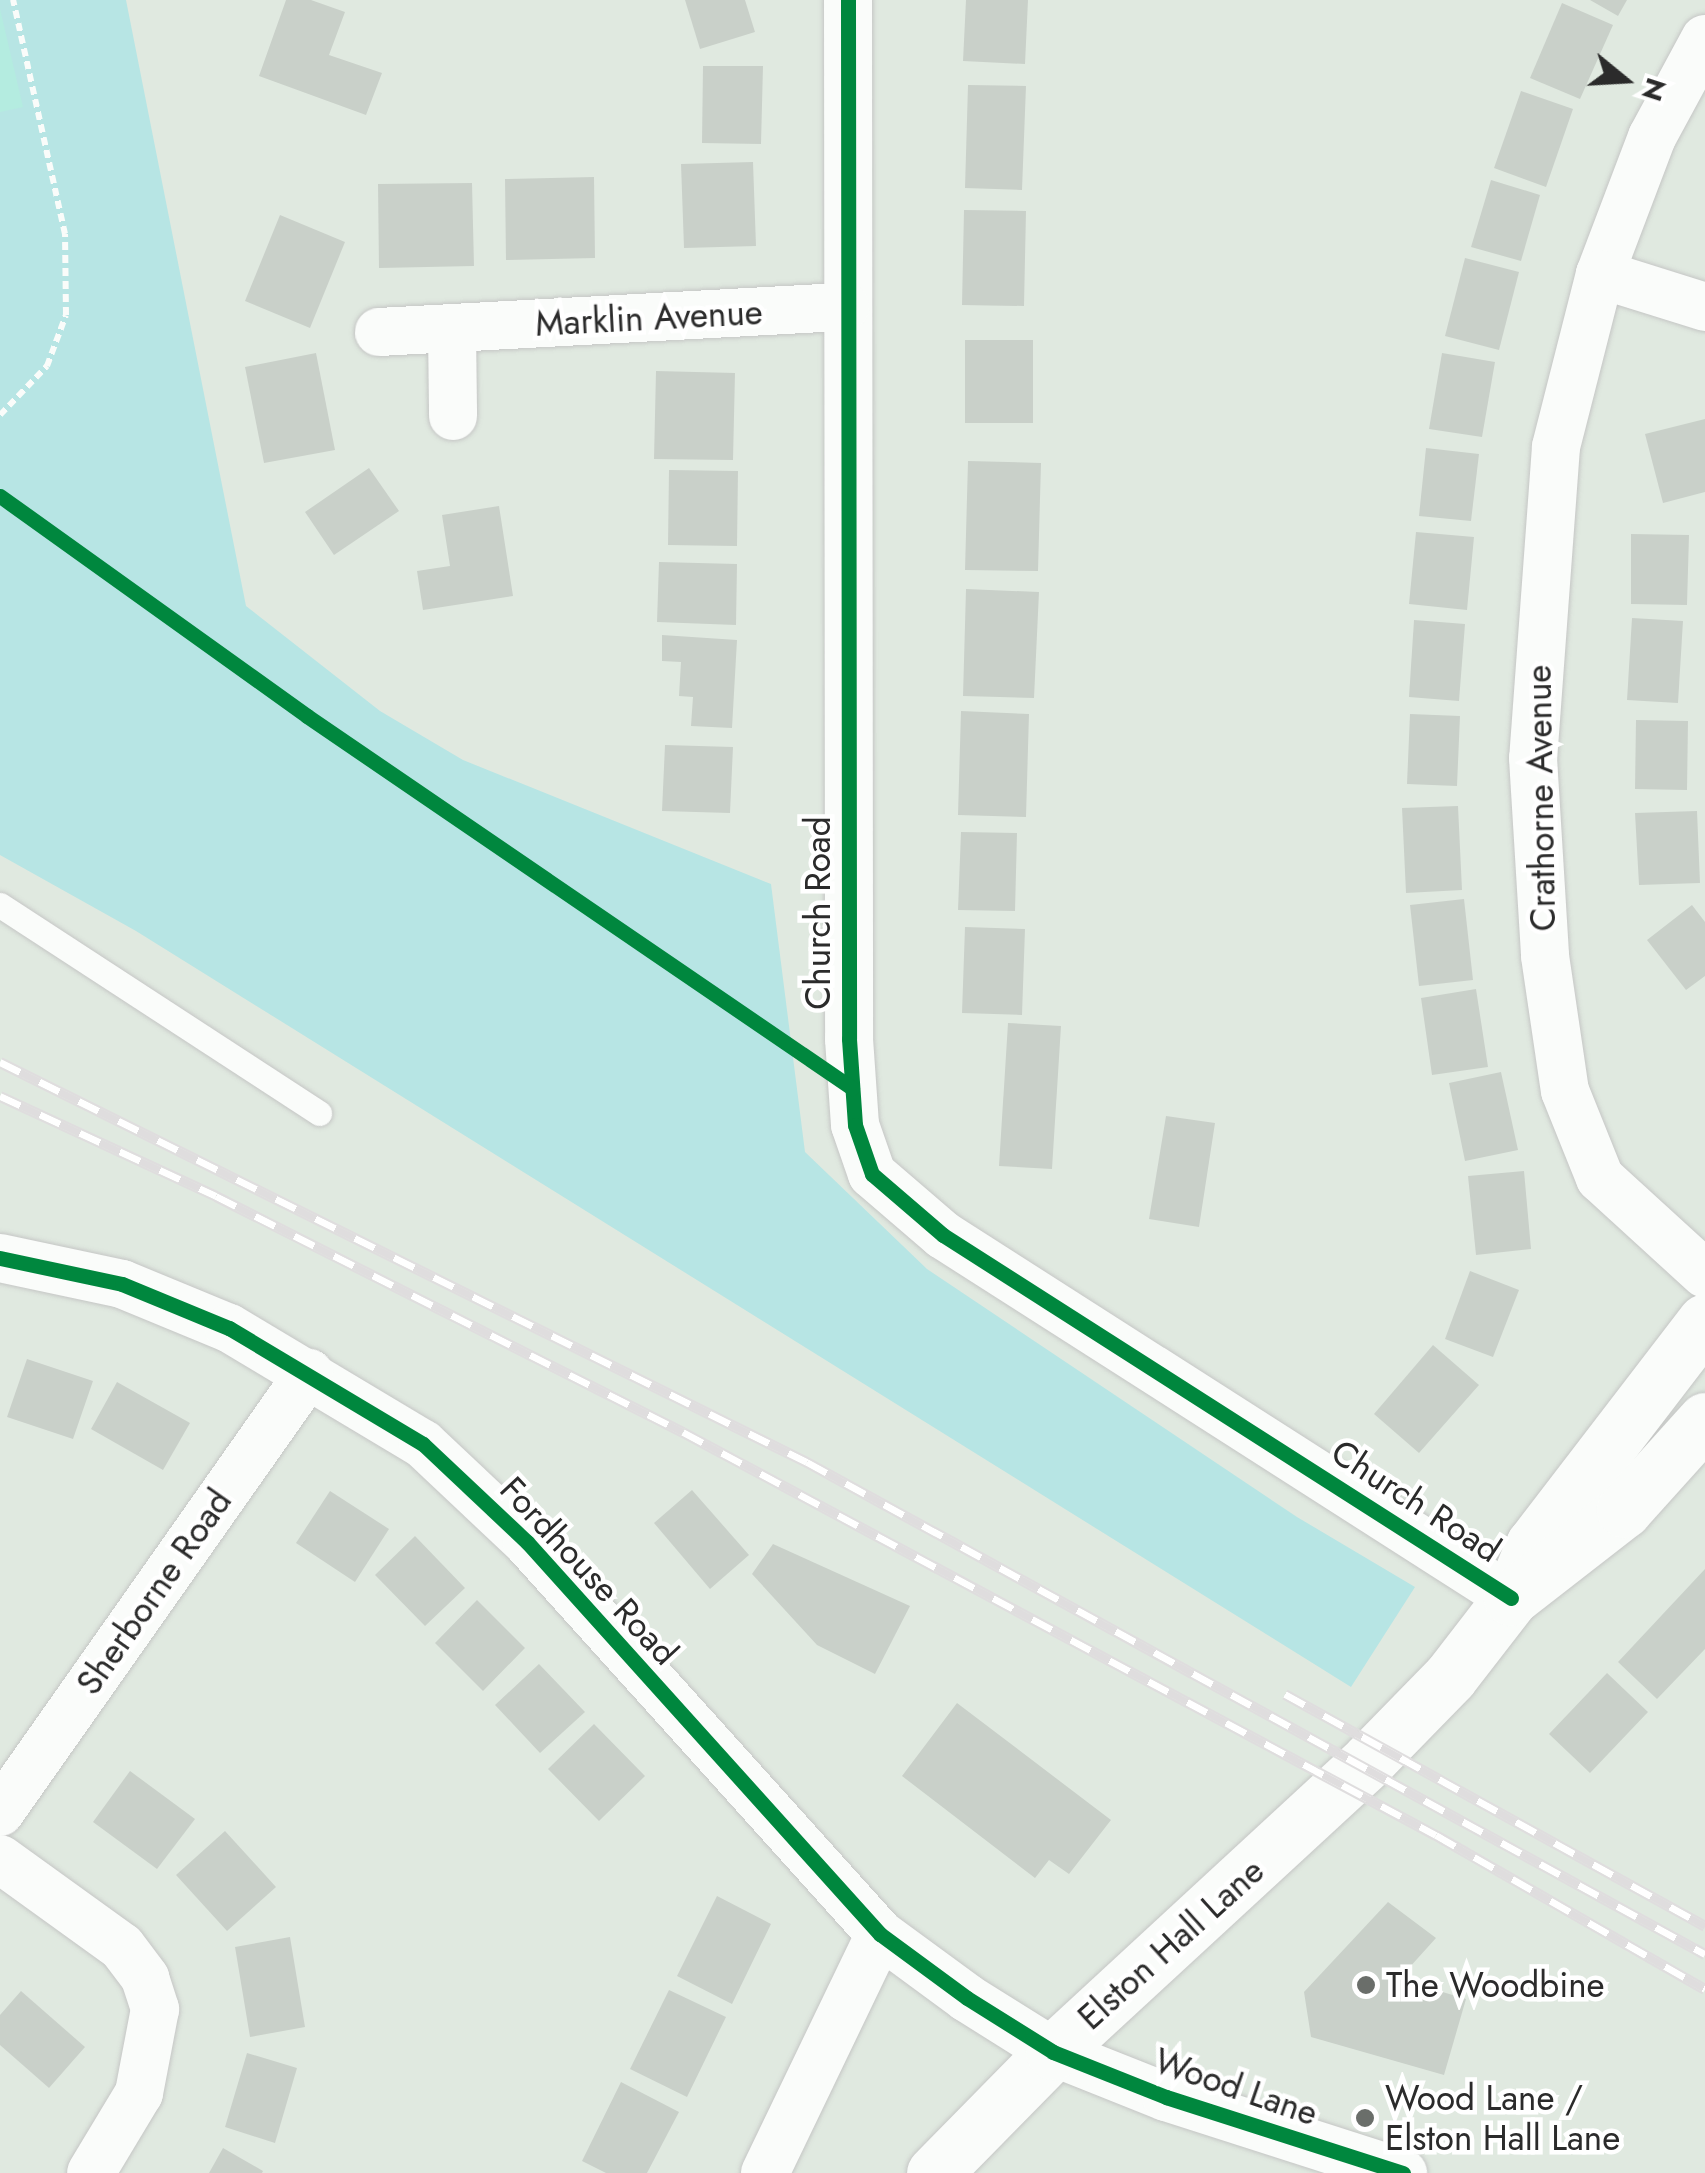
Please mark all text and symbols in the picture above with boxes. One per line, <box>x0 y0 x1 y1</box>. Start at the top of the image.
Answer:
north arrow <box>1575 30 1675 130</box>
text: N <box>1631 73 1677 106</box>
street label: Marklin Avenue <box>534 291 764 345</box>
street label: Crathorne Avenue <box>1518 664 1564 932</box>
street label: Church Road <box>797 816 839 1010</box>
street label: Church Road <box>1324 1431 1508 1571</box>
street label: Fordhouse Road <box>491 1468 687 1674</box>
street label: Sherborne Road <box>68 1481 240 1703</box>
street label: Elston Hall Lane <box>1070 1850 1272 2038</box>
place label: The Woodbine <box>1386 1964 1605 2006</box>
marker: The Woodbine <box>1355 1974 1377 1996</box>
street label: Wood Lane <box>1149 2040 1323 2134</box>
place label: Wood Lane / Elston Hall Lane <box>1385 2077 1620 2159</box>
marker: Wood Lane / Elston Hall Lane <box>1354 2107 1376 2129</box>

